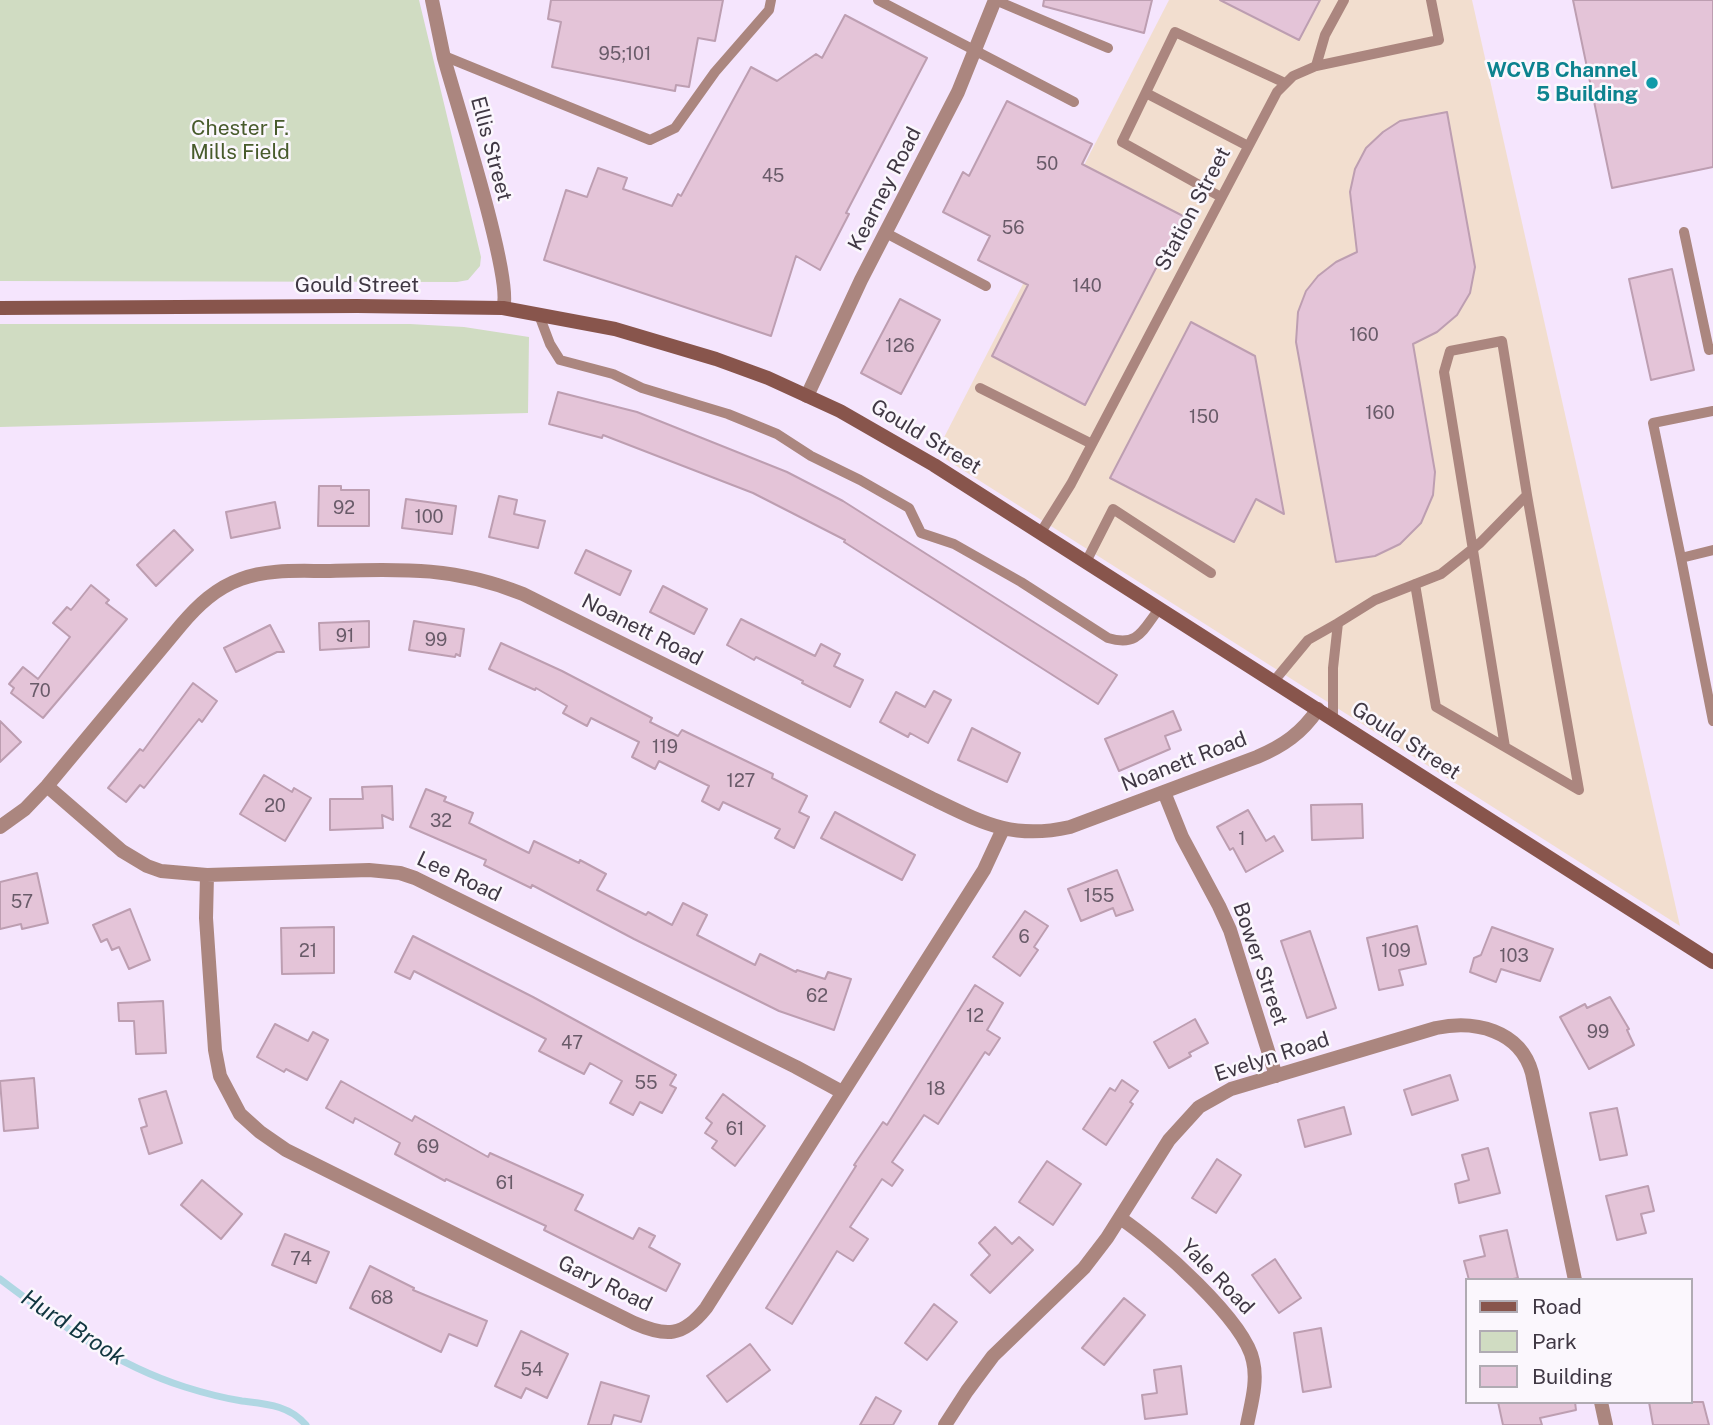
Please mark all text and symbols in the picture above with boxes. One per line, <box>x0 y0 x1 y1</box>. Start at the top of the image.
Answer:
house number: 95;101 <box>599 43 651 65</box>
place label: WCVB Channel 5 Building <box>1487 58 1638 108</box>
marker: WCVB Channel 5 Building <box>1644 75 1660 91</box>
street label: Ellis Street <box>465 94 517 204</box>
park label: Chester F. Mills Field <box>190 116 290 166</box>
street label: Kearney Road <box>843 123 927 255</box>
street label: Station Street <box>1150 143 1236 275</box>
house number: 50 <box>1036 153 1058 175</box>
house number: 45 <box>762 165 784 187</box>
house number: 56 <box>1002 217 1024 239</box>
street label: Gould Street <box>295 273 419 299</box>
house number: 140 <box>1072 275 1102 297</box>
house number: 160 <box>1349 324 1379 346</box>
house number: 126 <box>885 335 915 357</box>
street label: Gould Street <box>866 394 986 480</box>
house number: 160 <box>1365 402 1395 424</box>
house number: 150 <box>1189 406 1219 428</box>
house number: 92 <box>333 497 355 519</box>
house number: 100 <box>414 506 444 528</box>
street label: Noanett Road <box>577 589 707 671</box>
house number: 91 <box>336 625 354 647</box>
house number: 99 <box>425 629 447 651</box>
house number: 70 <box>29 680 51 702</box>
street label: Gould Street <box>1347 697 1465 785</box>
street label: Noanett Road <box>1118 726 1250 798</box>
house number: 119 <box>652 736 678 758</box>
house number: 127 <box>727 770 755 792</box>
house number: 20 <box>264 795 286 817</box>
house number: 32 <box>430 810 452 832</box>
house number: 1 <box>1238 828 1246 850</box>
street label: Lee Road <box>413 846 505 908</box>
house number: 155 <box>1084 885 1114 907</box>
house number: 57 <box>11 891 33 913</box>
street label: Bower Street <box>1227 899 1293 1029</box>
house number: 6 <box>1018 926 1030 948</box>
house number: 21 <box>299 940 317 962</box>
house number: 109 <box>1381 940 1411 962</box>
house number: 103 <box>1499 945 1529 967</box>
house number: 62 <box>806 985 828 1007</box>
house number: 12 <box>966 1005 984 1027</box>
house number: 99 <box>1587 1021 1609 1043</box>
street label: Evelyn Road <box>1211 1027 1333 1087</box>
house number: 47 <box>561 1032 583 1054</box>
house number: 55 <box>634 1072 658 1094</box>
house number: 18 <box>927 1078 945 1100</box>
house number: 61 <box>726 1118 744 1140</box>
house number: 69 <box>417 1136 439 1158</box>
house number: 61 <box>496 1172 514 1194</box>
street label: Yale Road <box>1175 1234 1259 1320</box>
house number: 74 <box>290 1248 312 1270</box>
street label: Gary Road <box>554 1250 656 1318</box>
legend <box>1464 1278 1692 1404</box>
water label: Hurd Brook <box>16 1284 130 1372</box>
house number: 68 <box>371 1287 393 1309</box>
text: Road <box>1532 1294 1582 1319</box>
text: Park <box>1532 1329 1577 1354</box>
house number: 54 <box>521 1359 543 1381</box>
text: Building <box>1532 1364 1613 1389</box>

